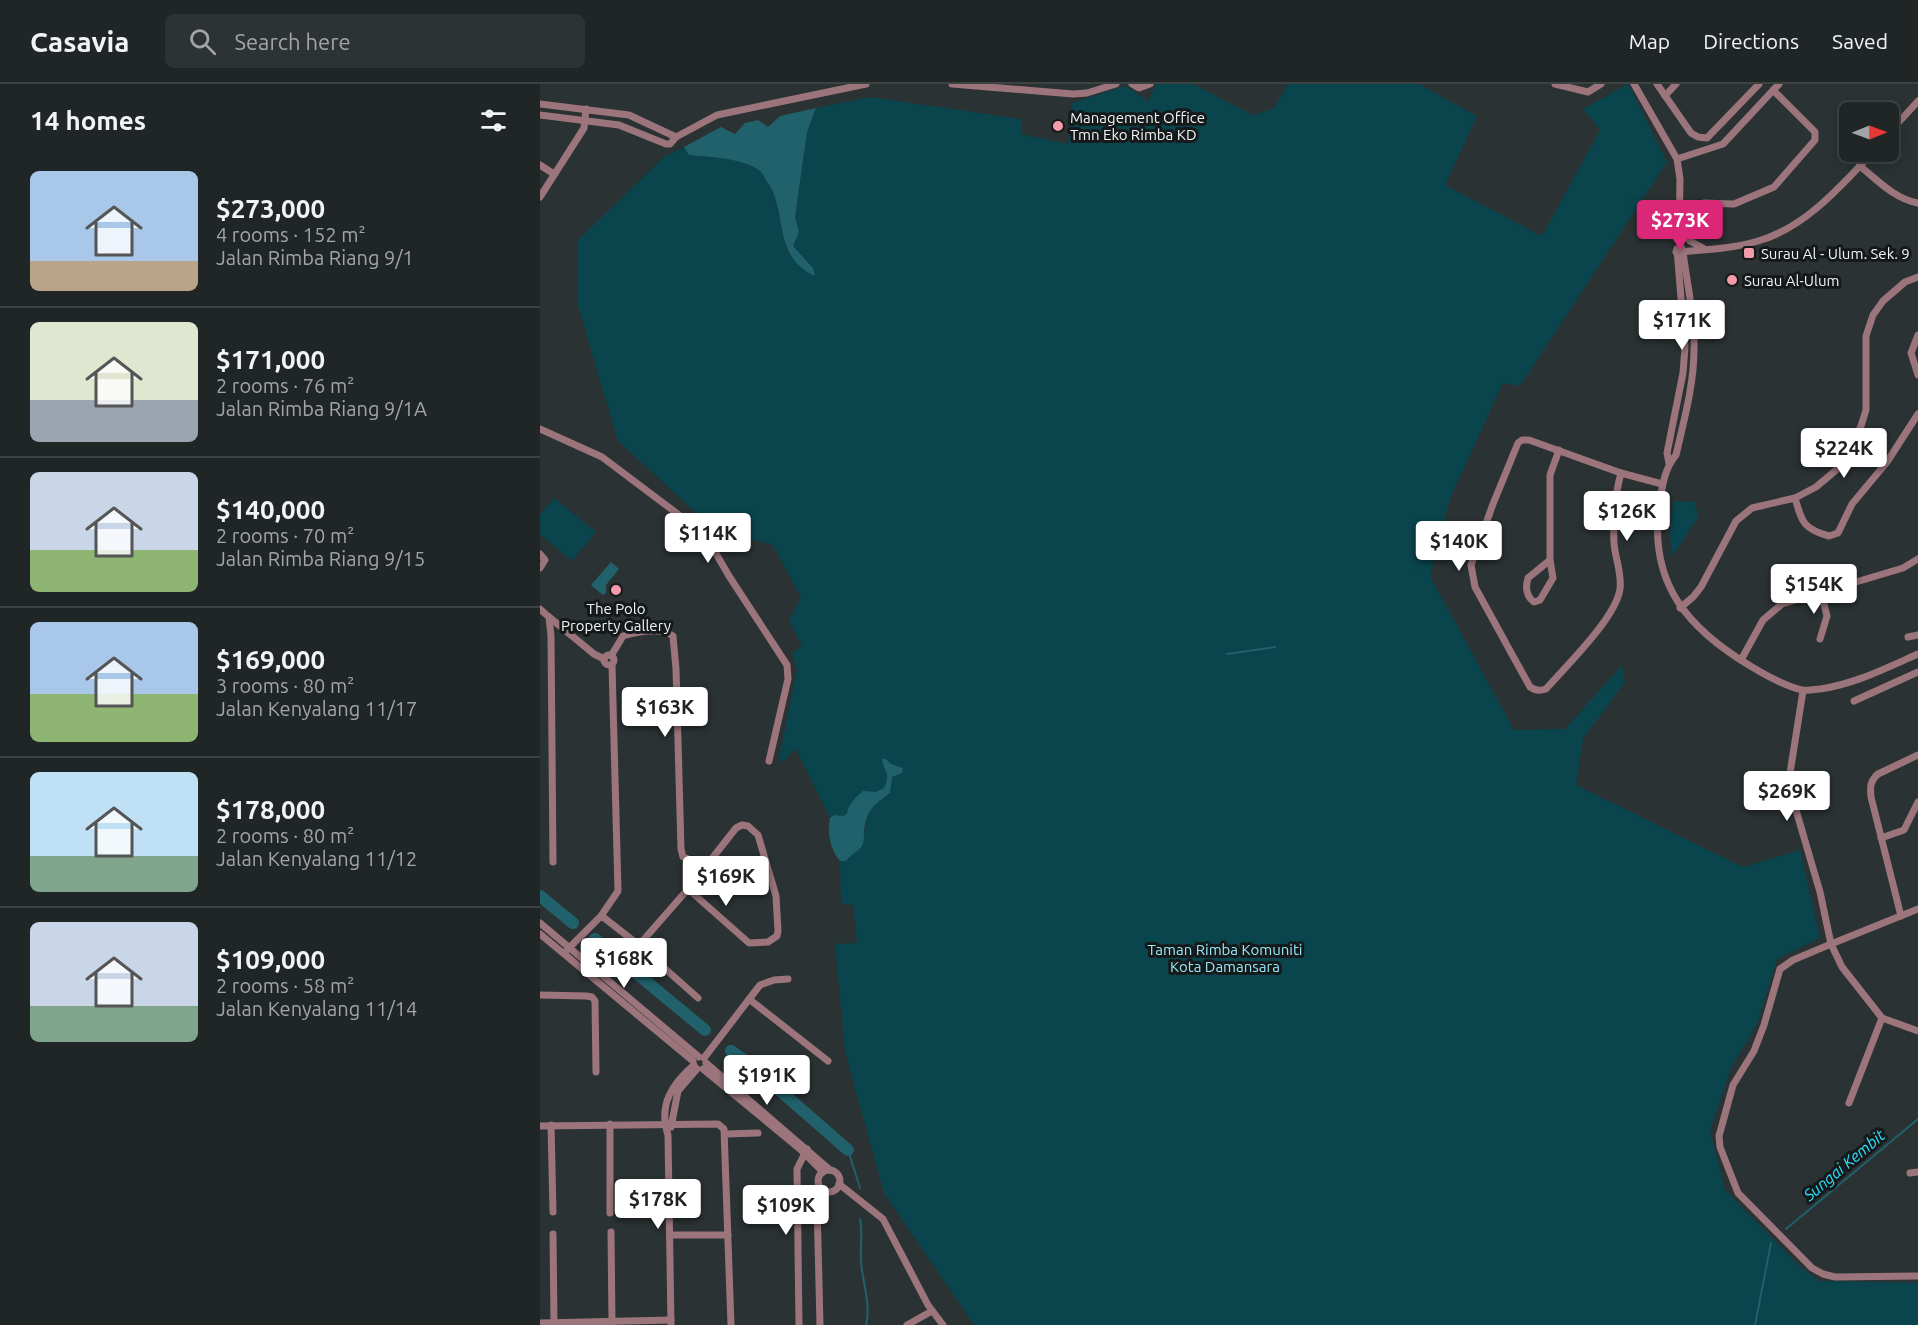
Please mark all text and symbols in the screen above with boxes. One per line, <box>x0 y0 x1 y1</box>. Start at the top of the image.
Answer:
search box <box>165 14 585 68</box>
icon: search <box>186 25 219 58</box>
text: Casavia <box>30 26 129 57</box>
text: Search here <box>234 29 351 54</box>
text: Map <box>1629 29 1670 53</box>
text: Directions <box>1703 29 1799 53</box>
text: Saved <box>1832 29 1888 53</box>
north arrow <box>1839 102 1899 162</box>
map controls <box>1839 102 1899 162</box>
icon: filters <box>477 104 510 137</box>
text: 14 homes <box>30 106 146 135</box>
place label: Management Office Tmn Eko Rimba KD <box>1070 109 1205 143</box>
marker: Management Office Tmn Eko Rimba KD <box>1051 119 1065 133</box>
text: $273,000 <box>216 194 325 223</box>
icon: home <box>78 195 150 267</box>
pin: $273K <box>1638 200 1722 251</box>
text: $273K <box>1651 208 1709 231</box>
text: 4 rooms · 152 m² <box>216 223 366 246</box>
place label: Surau Al - Ulum. Sek. 9 <box>1761 245 1910 262</box>
text: Jalan Rimba Riang 9/1 <box>216 246 414 269</box>
marker: Surau Al - Ulum. Sek. 9 <box>1742 246 1756 260</box>
place label: Surau Al-Ulum <box>1744 272 1840 289</box>
marker: Surau Al-Ulum <box>1725 273 1739 287</box>
pin: $171K <box>1640 300 1724 351</box>
text: $171K <box>1653 308 1711 331</box>
text: $171,000 <box>216 345 325 374</box>
icon: home <box>78 346 150 418</box>
text: 2 rooms · 76 m² <box>216 374 354 397</box>
text: Jalan Rimba Riang 9/1A <box>216 397 427 420</box>
pin: $224K <box>1802 428 1886 479</box>
text: $224K <box>1815 436 1873 459</box>
pin: $126K <box>1585 491 1669 542</box>
text: $140,000 <box>216 495 325 524</box>
icon: home <box>78 496 150 568</box>
text: $126K <box>1598 499 1656 522</box>
pin: $114K <box>666 513 750 564</box>
text: $114K <box>679 521 737 544</box>
pin: $140K <box>1417 521 1501 572</box>
text: 2 rooms · 70 m² <box>216 524 354 547</box>
text: $140K <box>1430 529 1488 552</box>
text: Jalan Rimba Riang 9/15 <box>216 547 425 570</box>
pin: $154K <box>1772 564 1856 615</box>
text: $154K <box>1785 572 1843 595</box>
marker: The Polo Property Gallery <box>609 583 623 597</box>
place label: The Polo Property Gallery <box>561 600 671 634</box>
text: $169,000 <box>216 645 325 674</box>
icon: home <box>78 646 150 718</box>
text: 3 rooms · 80 m² <box>216 674 354 697</box>
pin: $163K <box>623 687 707 738</box>
text: $163K <box>636 695 694 718</box>
text: Jalan Kenyalang 11/17 <box>216 697 417 720</box>
pin: $269K <box>1745 771 1829 822</box>
text: $269K <box>1758 779 1816 802</box>
text: $178,000 <box>216 795 325 824</box>
icon: home <box>78 796 150 868</box>
text: 2 rooms · 80 m² <box>216 824 354 847</box>
text: Jalan Kenyalang 11/12 <box>216 847 417 870</box>
pin: $169K <box>684 856 768 907</box>
text: $169K <box>697 864 755 887</box>
pin: $168K <box>582 938 666 989</box>
park label: Taman Rimba Komuniti Kota Damansara <box>1148 941 1302 975</box>
text: $109,000 <box>216 945 325 974</box>
icon: home <box>78 946 150 1018</box>
text: $168K <box>595 946 653 969</box>
text: 2 rooms · 58 m² <box>216 974 354 997</box>
text: Jalan Kenyalang 11/14 <box>216 997 417 1020</box>
pin: $191K <box>725 1055 809 1106</box>
text: $191K <box>738 1063 796 1086</box>
water label: Sungai Kembit <box>1799 1125 1889 1205</box>
pin: $178K <box>616 1179 700 1230</box>
pin: $109K <box>744 1185 828 1236</box>
text: $178K <box>629 1187 687 1210</box>
text: $109K <box>757 1193 815 1216</box>

